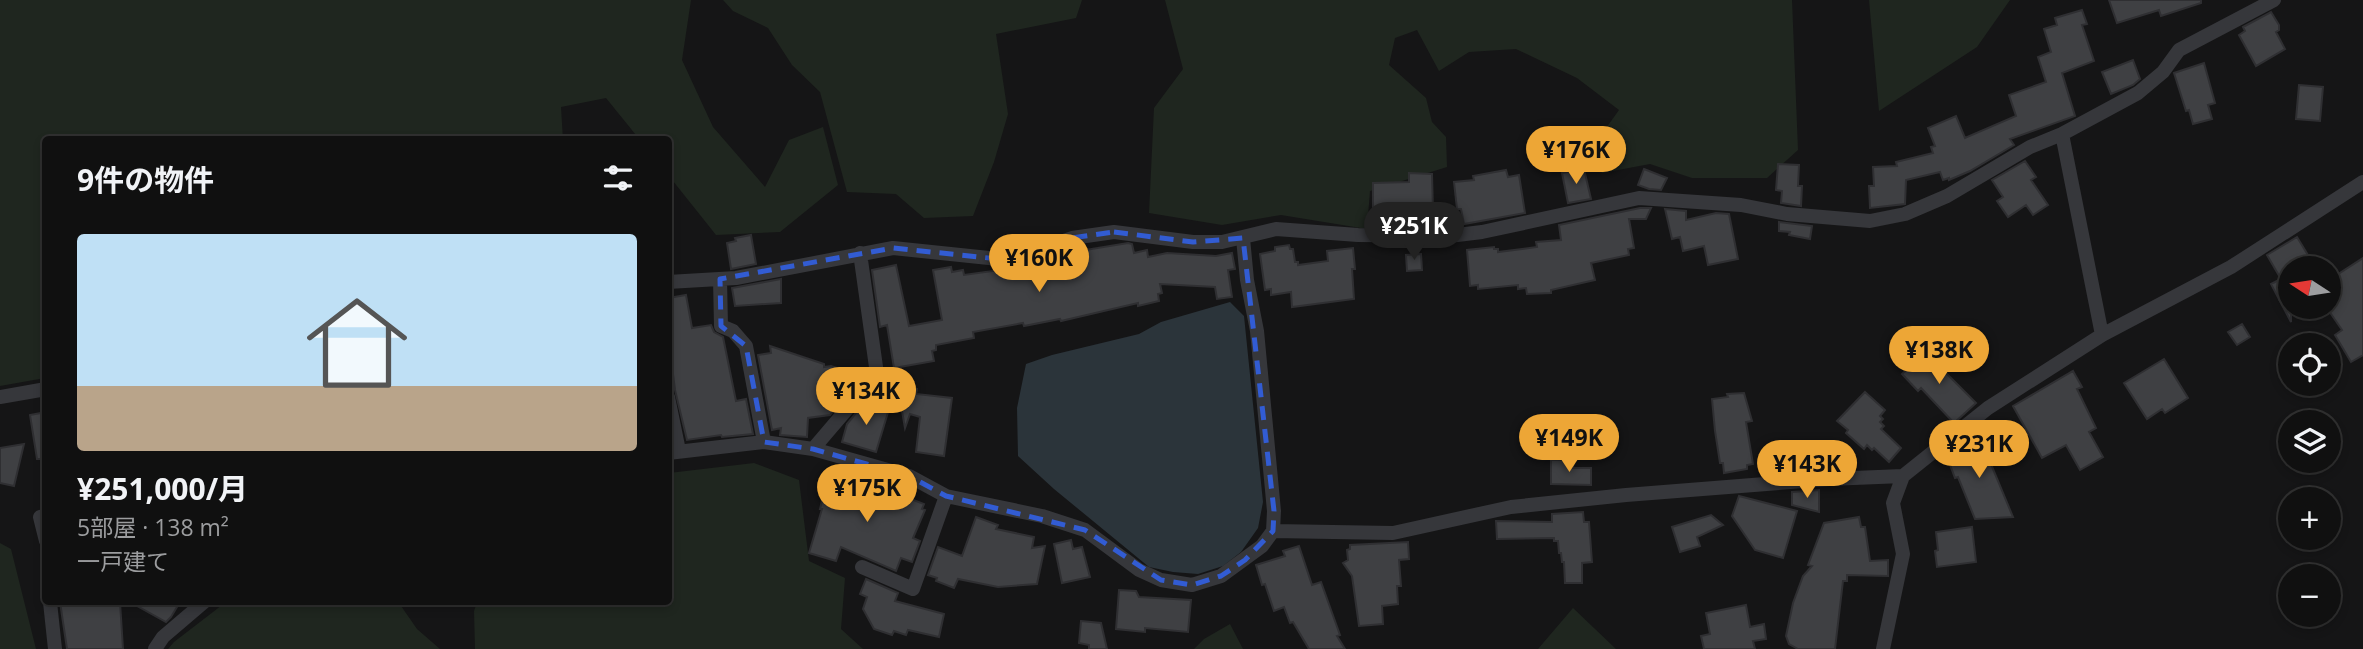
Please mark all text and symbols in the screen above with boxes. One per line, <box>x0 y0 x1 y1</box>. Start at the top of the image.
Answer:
pin: ¥176K <box>1527 127 1625 186</box>
text: ¥176K <box>1542 133 1610 165</box>
text: 9件の物件 <box>77 159 214 200</box>
icon: filters <box>599 159 637 197</box>
pin: ¥251K <box>1365 202 1463 262</box>
text: ¥251K <box>1380 209 1448 241</box>
pin: ¥160K <box>990 234 1088 294</box>
text: ¥160K <box>1005 241 1073 273</box>
north arrow <box>2278 256 2342 318</box>
map controls <box>2278 256 2341 627</box>
icon: home <box>294 280 420 406</box>
pin: ¥138K <box>1890 326 1988 386</box>
text: ¥138K <box>1905 333 1973 365</box>
button: locate <box>2278 333 2341 396</box>
pin: ¥134K <box>817 368 915 427</box>
text: ¥134K <box>832 374 900 406</box>
button: layers <box>2278 410 2341 473</box>
pin: ¥149K <box>1520 414 1618 474</box>
pin: ¥231K <box>1930 420 2028 480</box>
text: ¥149K <box>1535 421 1603 453</box>
text: ¥231K <box>1945 427 2013 459</box>
pin: ¥143K <box>1758 440 1856 500</box>
text: ¥143K <box>1773 447 1841 479</box>
pin: ¥175K <box>818 464 916 524</box>
text: ¥251,000/月 <box>77 468 248 509</box>
text: ¥175K <box>833 471 901 503</box>
button: + <box>2278 487 2341 550</box>
text: 5部屋 · 138 m² <box>77 511 229 543</box>
text: 一戸建て <box>77 545 169 577</box>
button: − <box>2278 564 2341 627</box>

